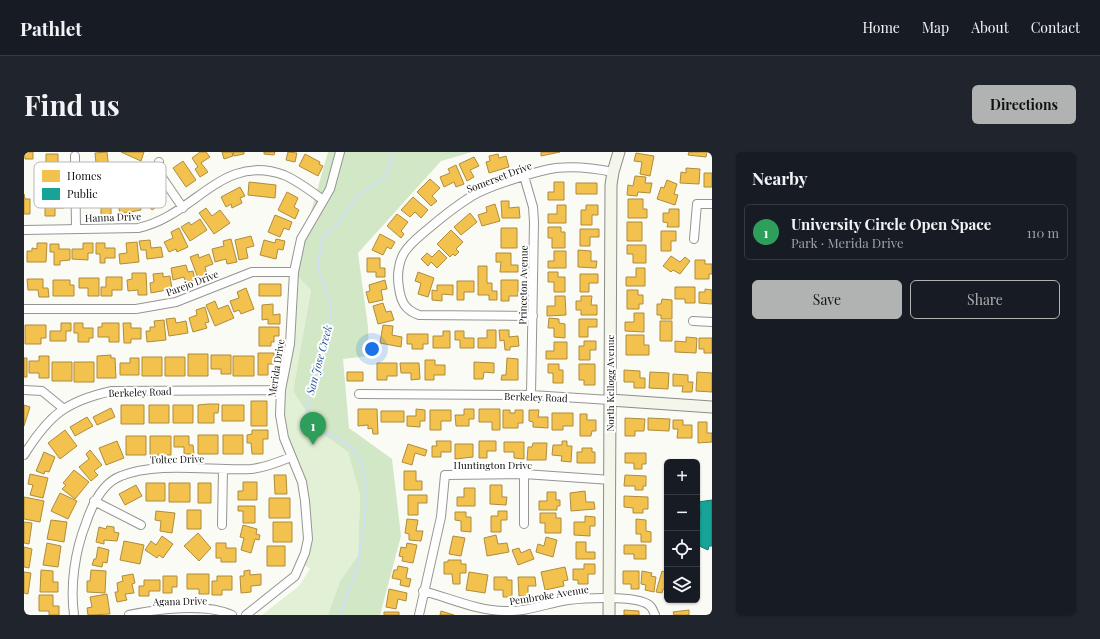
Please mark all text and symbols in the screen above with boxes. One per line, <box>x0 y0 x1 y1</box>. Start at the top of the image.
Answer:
text: Pathlet <box>20 15 82 41</box>
text: Home <box>862 18 900 37</box>
text: Map <box>922 18 949 37</box>
text: About <box>971 18 1009 37</box>
text: Contact <box>1031 18 1080 37</box>
button: Directions <box>972 85 1076 124</box>
text: Find us <box>24 86 120 123</box>
street label: Somerset Drive <box>464 158 534 196</box>
legend <box>34 162 166 208</box>
text: Nearby <box>752 167 807 189</box>
text: Homes <box>67 168 101 183</box>
text: Public <box>67 186 98 201</box>
street label: Hanna Drive <box>85 209 141 225</box>
text: University Circle Open Space <box>791 214 991 234</box>
text: 1 <box>764 224 768 241</box>
text: 110 m <box>1027 224 1059 241</box>
text: Park · Merida Drive <box>791 234 904 251</box>
street label: Princeton Avenue <box>515 245 531 325</box>
street label: Parejo Drive <box>164 267 220 299</box>
button: Save <box>752 280 902 319</box>
button: Share <box>910 280 1060 319</box>
water label: San Jose Creek <box>302 323 335 397</box>
street label: North Kellogg Avenue <box>603 334 617 432</box>
street label: Merida Drive <box>265 338 287 398</box>
your location <box>362 339 382 359</box>
street label: Berkeley Road <box>108 384 172 400</box>
street label: Berkeley Road <box>504 389 568 405</box>
pin: 1 <box>300 412 326 445</box>
street label: Toltec Drive <box>150 452 204 466</box>
street label: Huntington Drive <box>454 458 532 472</box>
map controls <box>664 459 700 603</box>
button: + <box>664 459 700 495</box>
button: − <box>664 495 700 531</box>
button: locate <box>664 531 700 567</box>
button: layers <box>664 567 700 603</box>
street label: Pembroke Avenue <box>508 582 590 608</box>
street label: Agana Drive <box>152 594 207 608</box>

